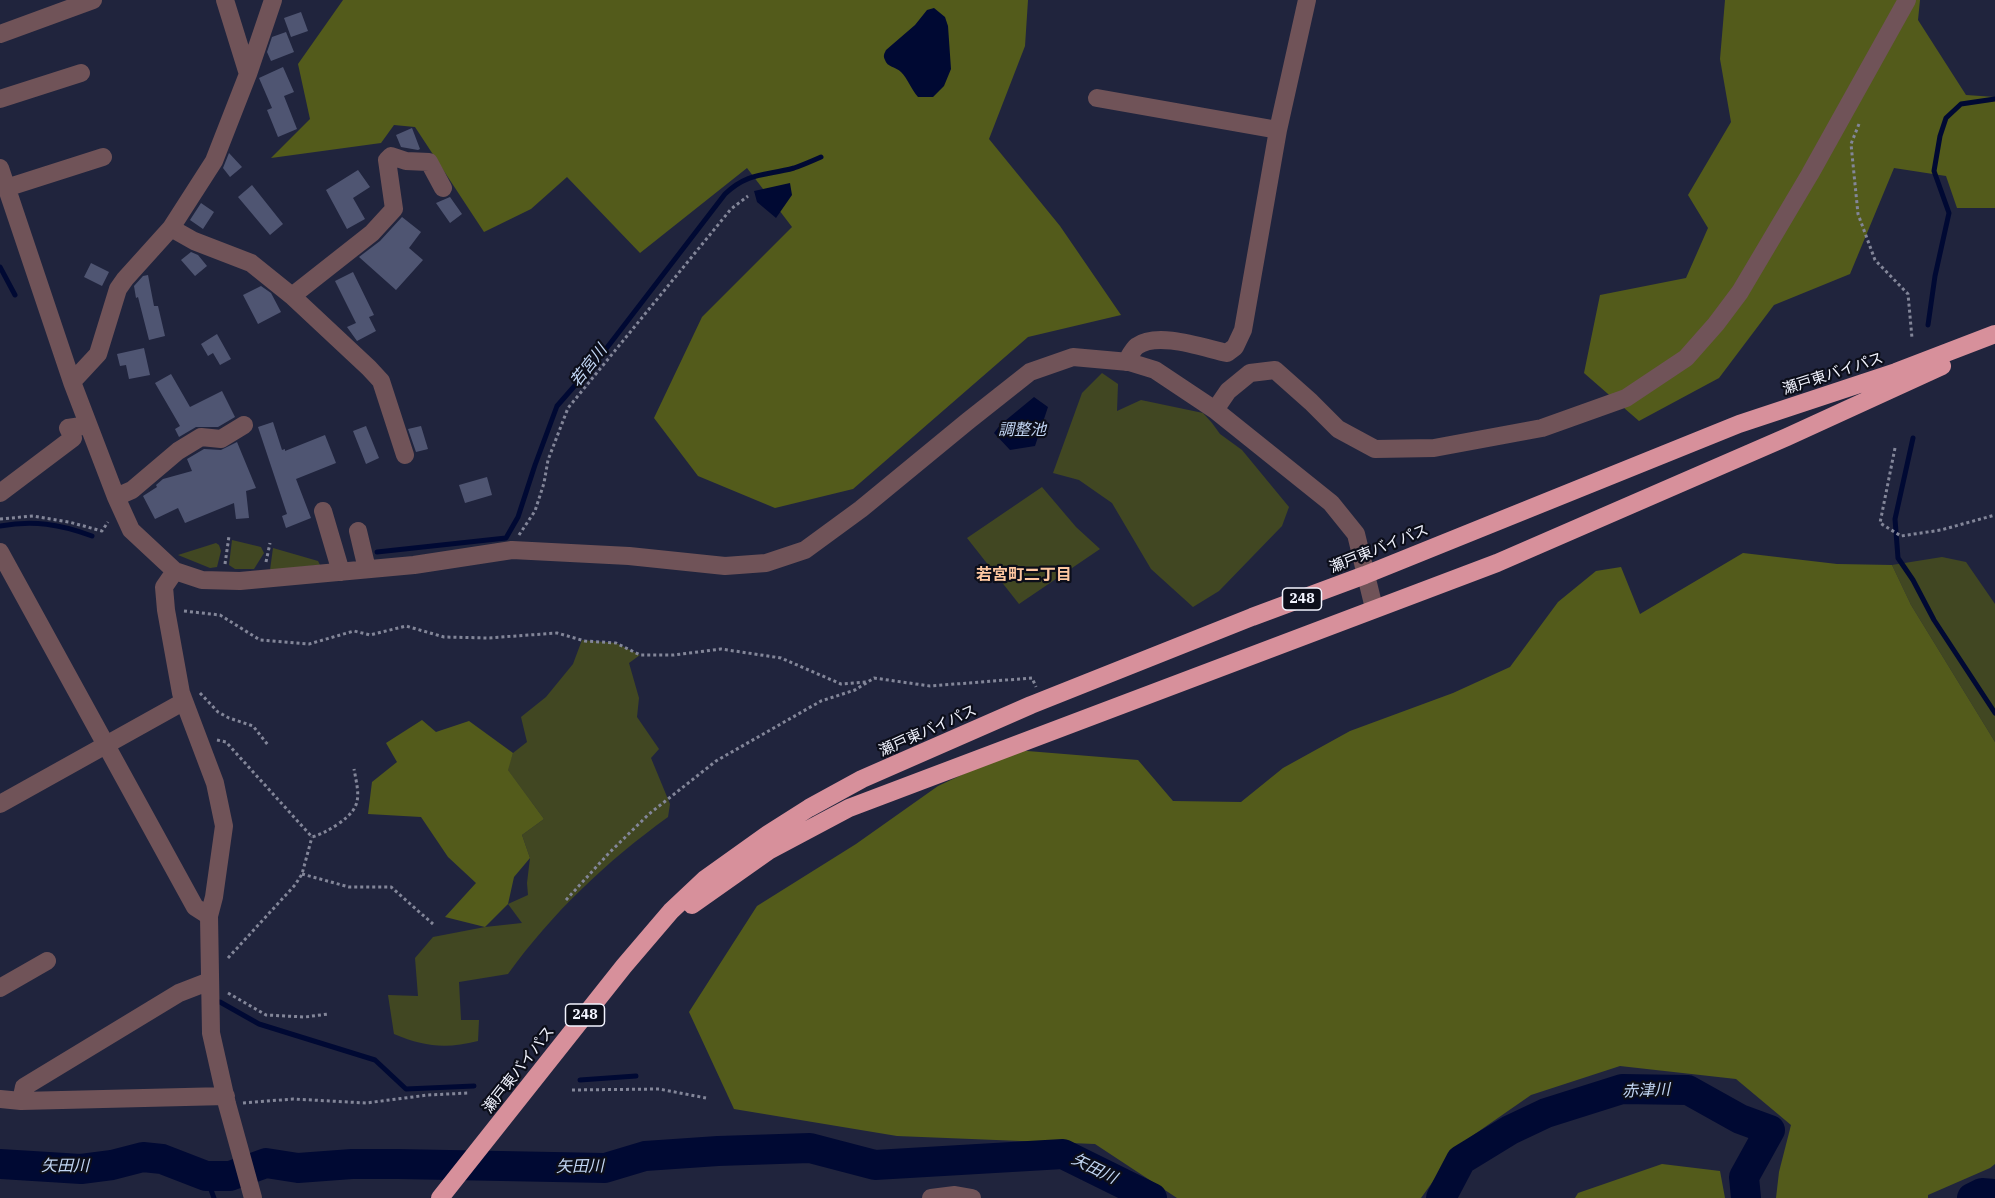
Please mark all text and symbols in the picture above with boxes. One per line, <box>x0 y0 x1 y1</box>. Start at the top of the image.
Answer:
water label: 若宮川 <box>567 341 611 391</box>
street label: 瀬戸東バイパス <box>1780 349 1886 399</box>
water label: 調整池 <box>998 420 1046 440</box>
street label: 瀬戸東バイパス <box>1327 521 1431 577</box>
district label: 若宮町二丁目 <box>976 565 1072 585</box>
road number: 248 <box>1282 588 1322 610</box>
street label: 瀬戸東バイパス <box>876 701 980 761</box>
road number: 248 <box>566 1004 604 1026</box>
street label: 瀬戸東バイパス <box>480 1023 558 1117</box>
water label: 赤津川 <box>1622 1081 1670 1101</box>
water label: 矢田川 <box>1068 1150 1120 1188</box>
water label: 矢田川 <box>41 1156 89 1176</box>
water label: 矢田川 <box>556 1157 604 1177</box>

